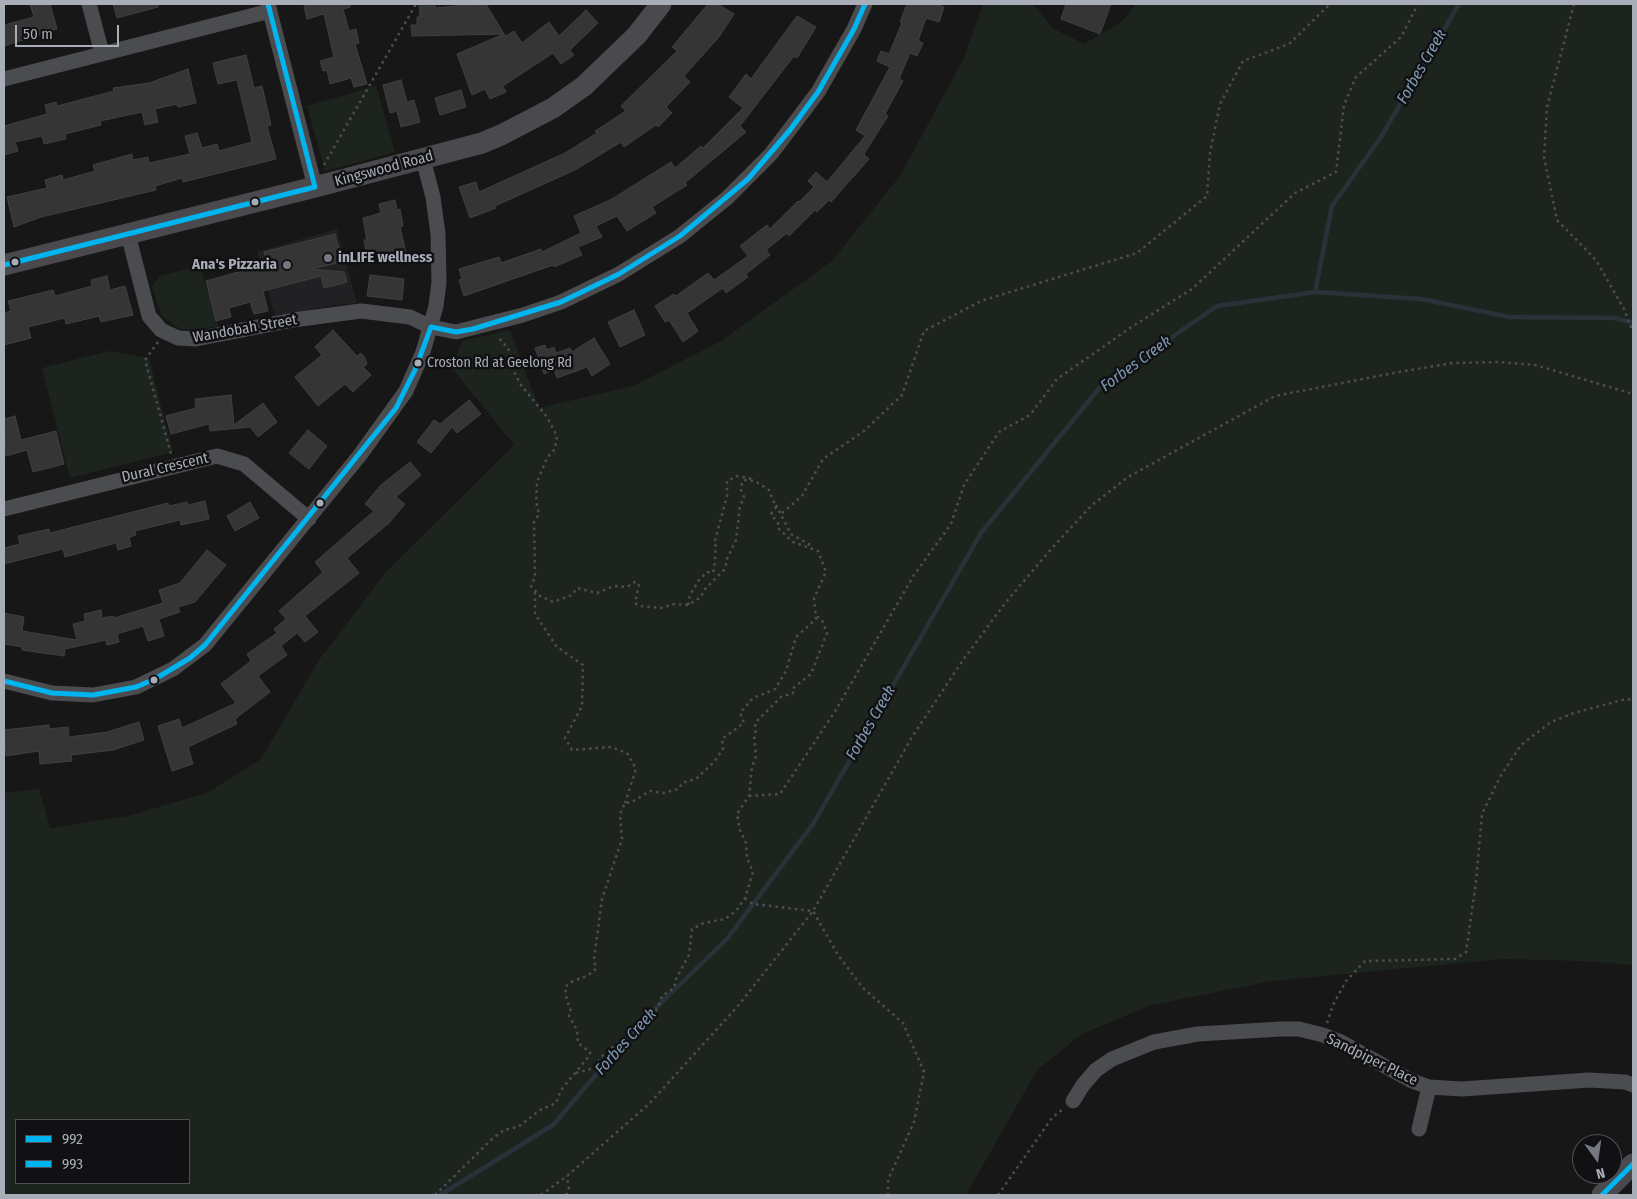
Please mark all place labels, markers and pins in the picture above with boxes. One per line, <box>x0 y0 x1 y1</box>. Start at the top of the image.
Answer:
unlabelled marker <box>250 197 260 207</box>
place label: inLIFE wellness <box>338 249 432 267</box>
marker: inLIFE wellness <box>322 252 334 264</box>
place label: Ana's Pizzaria <box>192 256 277 274</box>
unlabelled marker <box>10 257 20 267</box>
marker: Ana's Pizzaria <box>281 259 293 271</box>
place label: Croston Rd at Geelong Rd <box>427 355 572 371</box>
marker: Croston Rd at Geelong Rd <box>413 358 423 368</box>
unlabelled marker <box>315 498 325 508</box>
unlabelled marker <box>149 675 159 685</box>

